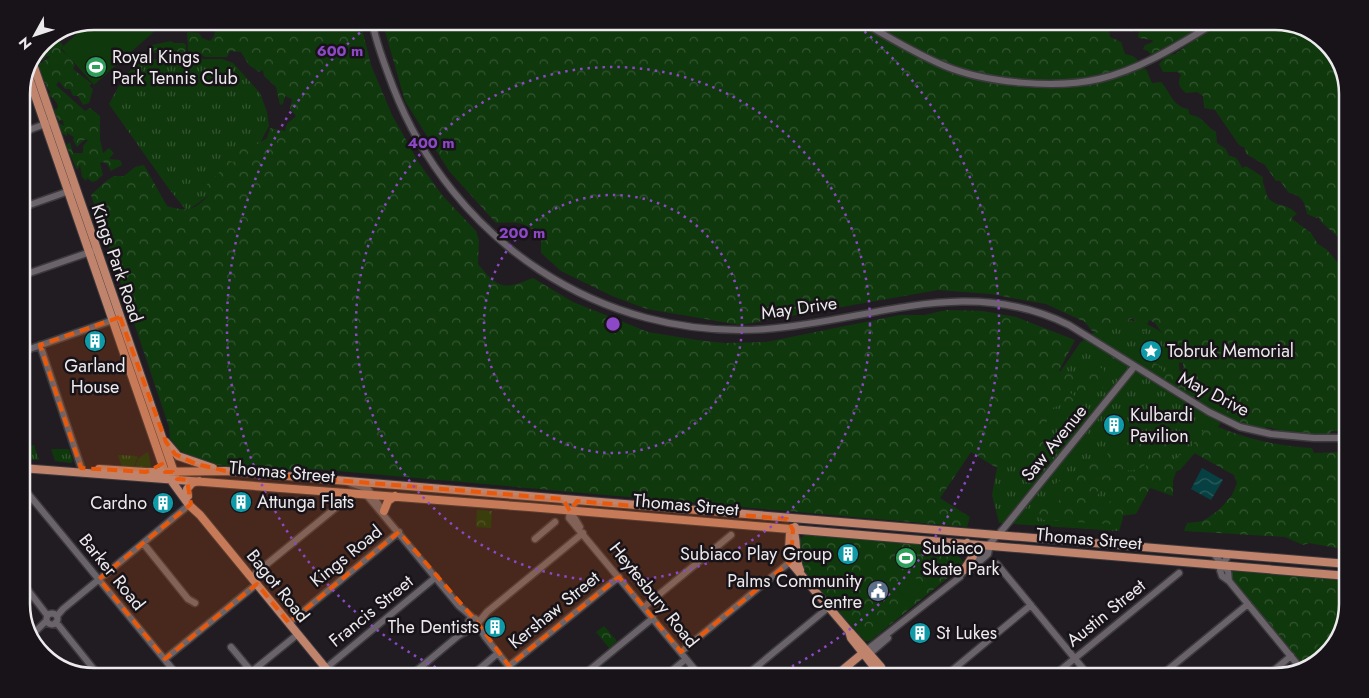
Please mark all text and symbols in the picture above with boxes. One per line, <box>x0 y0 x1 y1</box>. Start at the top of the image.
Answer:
north arrow <box>10 10 60 60</box>
text: N <box>14 33 36 54</box>
text: 600 m <box>317 40 363 62</box>
place label: Royal Kings Park Tennis Club <box>112 44 238 91</box>
sports icon: Royal Kings Park Tennis Club <box>84 55 108 79</box>
text: 400 m <box>407 132 455 154</box>
street label: Kings Park Road <box>85 200 149 326</box>
text: 200 m <box>499 222 545 244</box>
street label: May Drive <box>759 290 839 326</box>
centre of rings <box>604 315 622 333</box>
building icon: Garland House <box>83 329 107 353</box>
place label: Tobruk Memorial <box>1167 338 1294 364</box>
place icon: Tobruk Memorial <box>1139 339 1163 363</box>
place label: Garland House <box>64 353 126 400</box>
street label: May Drive <box>1174 365 1254 423</box>
street label: Saw Avenue <box>1015 399 1093 487</box>
place label: Kulbardi Pavilion <box>1130 402 1193 449</box>
building icon: Kulbardi Pavilion <box>1102 413 1126 437</box>
street label: Thomas Street <box>228 454 337 490</box>
street label: Thomas Street <box>632 487 741 523</box>
place label: Attunga Flats <box>257 489 354 515</box>
place label: Cardno <box>90 490 147 516</box>
building icon: Attunga Flats <box>229 490 253 514</box>
building icon: Cardno <box>151 491 175 515</box>
street label: Kings Road <box>304 519 388 593</box>
street label: Thomas Street <box>1035 521 1144 557</box>
street label: Barker Road <box>73 528 151 616</box>
place label: Subiaco Skate Park <box>922 535 1000 582</box>
street label: Heytesbury Road <box>603 537 705 653</box>
place label: Subiaco Play Group <box>680 541 832 567</box>
building icon: Subiaco Play Group <box>836 542 860 566</box>
street label: Bagot Road <box>240 544 316 628</box>
sports icon: Subiaco Skate Park <box>894 546 918 570</box>
street label: Kershaw Street <box>503 565 606 655</box>
street label: Francis Street <box>323 568 419 653</box>
place label: Palms Community Centre <box>727 568 862 615</box>
street label: Austin Street <box>1061 573 1152 653</box>
public building icon: Palms Community Centre <box>866 579 890 603</box>
place label: The Dentists <box>388 614 479 640</box>
building icon: The Dentists <box>483 615 507 639</box>
place label: St Lukes <box>936 620 997 646</box>
building icon: St Lukes <box>908 621 932 645</box>

